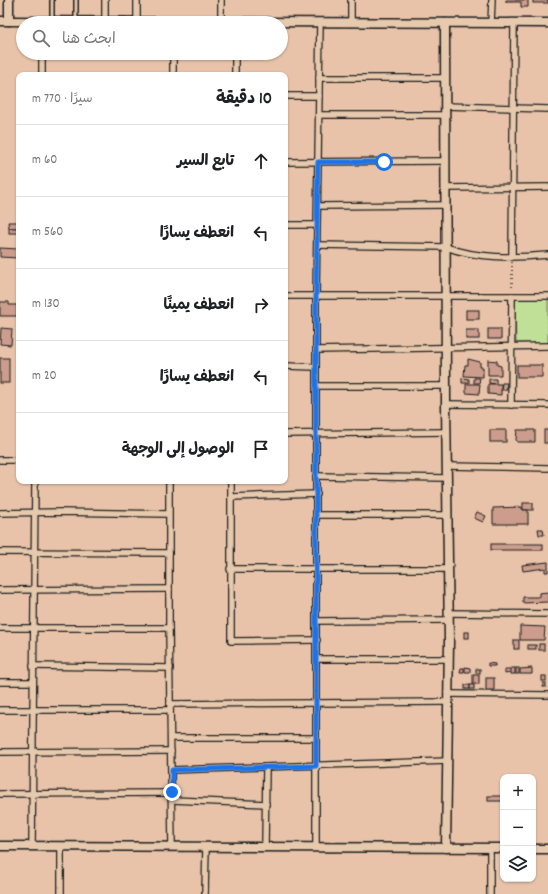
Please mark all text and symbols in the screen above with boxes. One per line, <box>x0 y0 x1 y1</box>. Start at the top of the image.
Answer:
search box <box>16 16 288 60</box>
icon: search <box>30 27 52 49</box>
text: ابحث هنا <box>62 29 116 51</box>
text: 10 دقيقة <box>216 88 272 112</box>
text: سيرًا · 770 m <box>32 90 93 109</box>
icon: ahead <box>250 150 272 172</box>
text: 60 m <box>32 151 57 170</box>
text: تابع السير <box>177 151 234 173</box>
route start <box>375 153 393 171</box>
icon: left <box>250 222 272 244</box>
text: 560 m <box>32 223 63 242</box>
text: انعطف يسارًا <box>160 223 234 245</box>
icon: right <box>250 294 272 316</box>
text: 130 m <box>32 295 60 314</box>
text: انعطف يمينًا <box>164 295 234 317</box>
icon: left <box>250 366 272 388</box>
text: 20 m <box>32 367 57 386</box>
text: انعطف يسارًا <box>160 367 234 389</box>
icon: arrive <box>250 438 272 460</box>
text: الوصول إلى الوجهة <box>122 439 234 461</box>
map controls <box>500 774 536 882</box>
button: + <box>500 774 536 810</box>
route end <box>163 783 181 801</box>
button: − <box>500 810 536 846</box>
button: layers <box>500 846 536 882</box>

